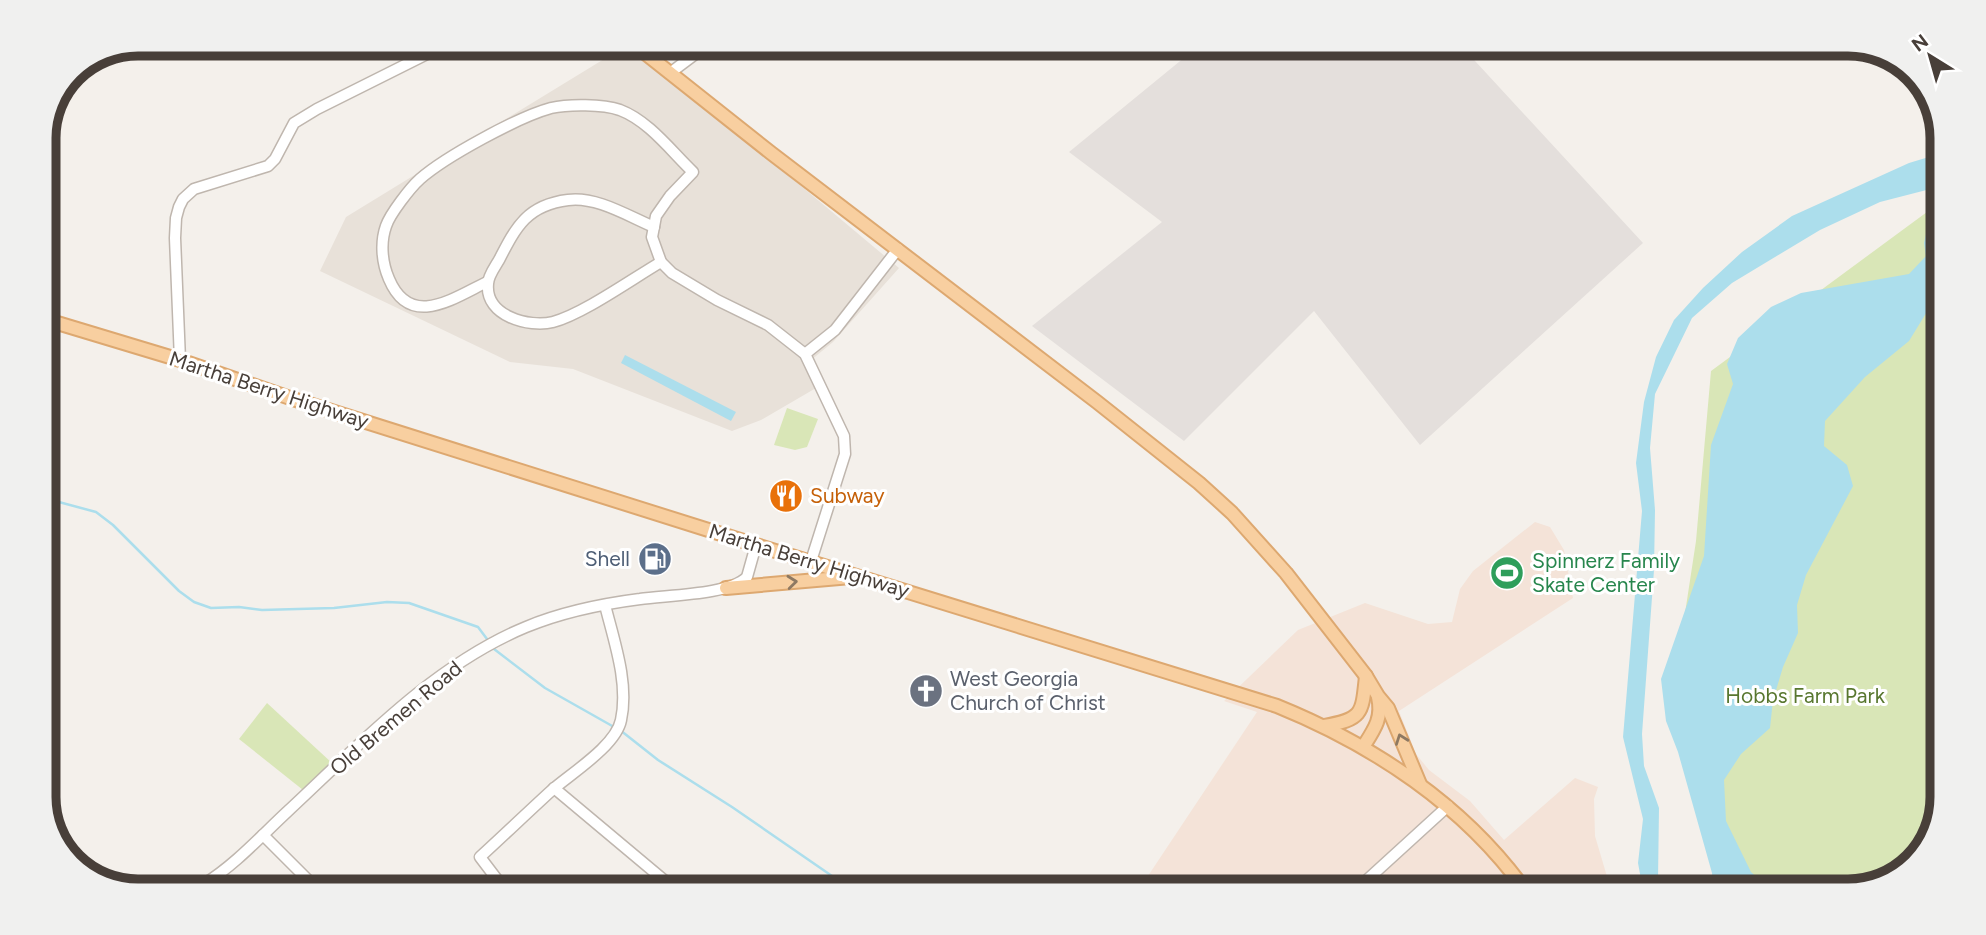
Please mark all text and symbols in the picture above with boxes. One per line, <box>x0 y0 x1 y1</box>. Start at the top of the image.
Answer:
north arrow <box>1895 21 1965 91</box>
text: N <box>1907 29 1933 56</box>
street label: Martha Berry Highway <box>166 345 372 434</box>
restaurant icon: Subway <box>767 477 805 515</box>
place label: Subway <box>810 483 884 508</box>
street label: Martha Berry Highway <box>706 518 912 603</box>
fuel station icon: Shell <box>636 540 674 578</box>
place label: Shell <box>585 546 630 571</box>
place label: Spinnerz Family Skate Center <box>1532 548 1680 597</box>
sports icon: Spinnerz Family Skate Center <box>1488 554 1526 592</box>
one-way arrow <box>786 575 798 590</box>
street label: Old Bremen Road <box>325 655 467 780</box>
place label: West Georgia Church of Christ <box>950 666 1106 715</box>
church icon: West Georgia Church of Christ <box>907 672 945 710</box>
park label: Hobbs Farm Park <box>1725 683 1886 708</box>
one-way arrow <box>1395 734 1409 746</box>

